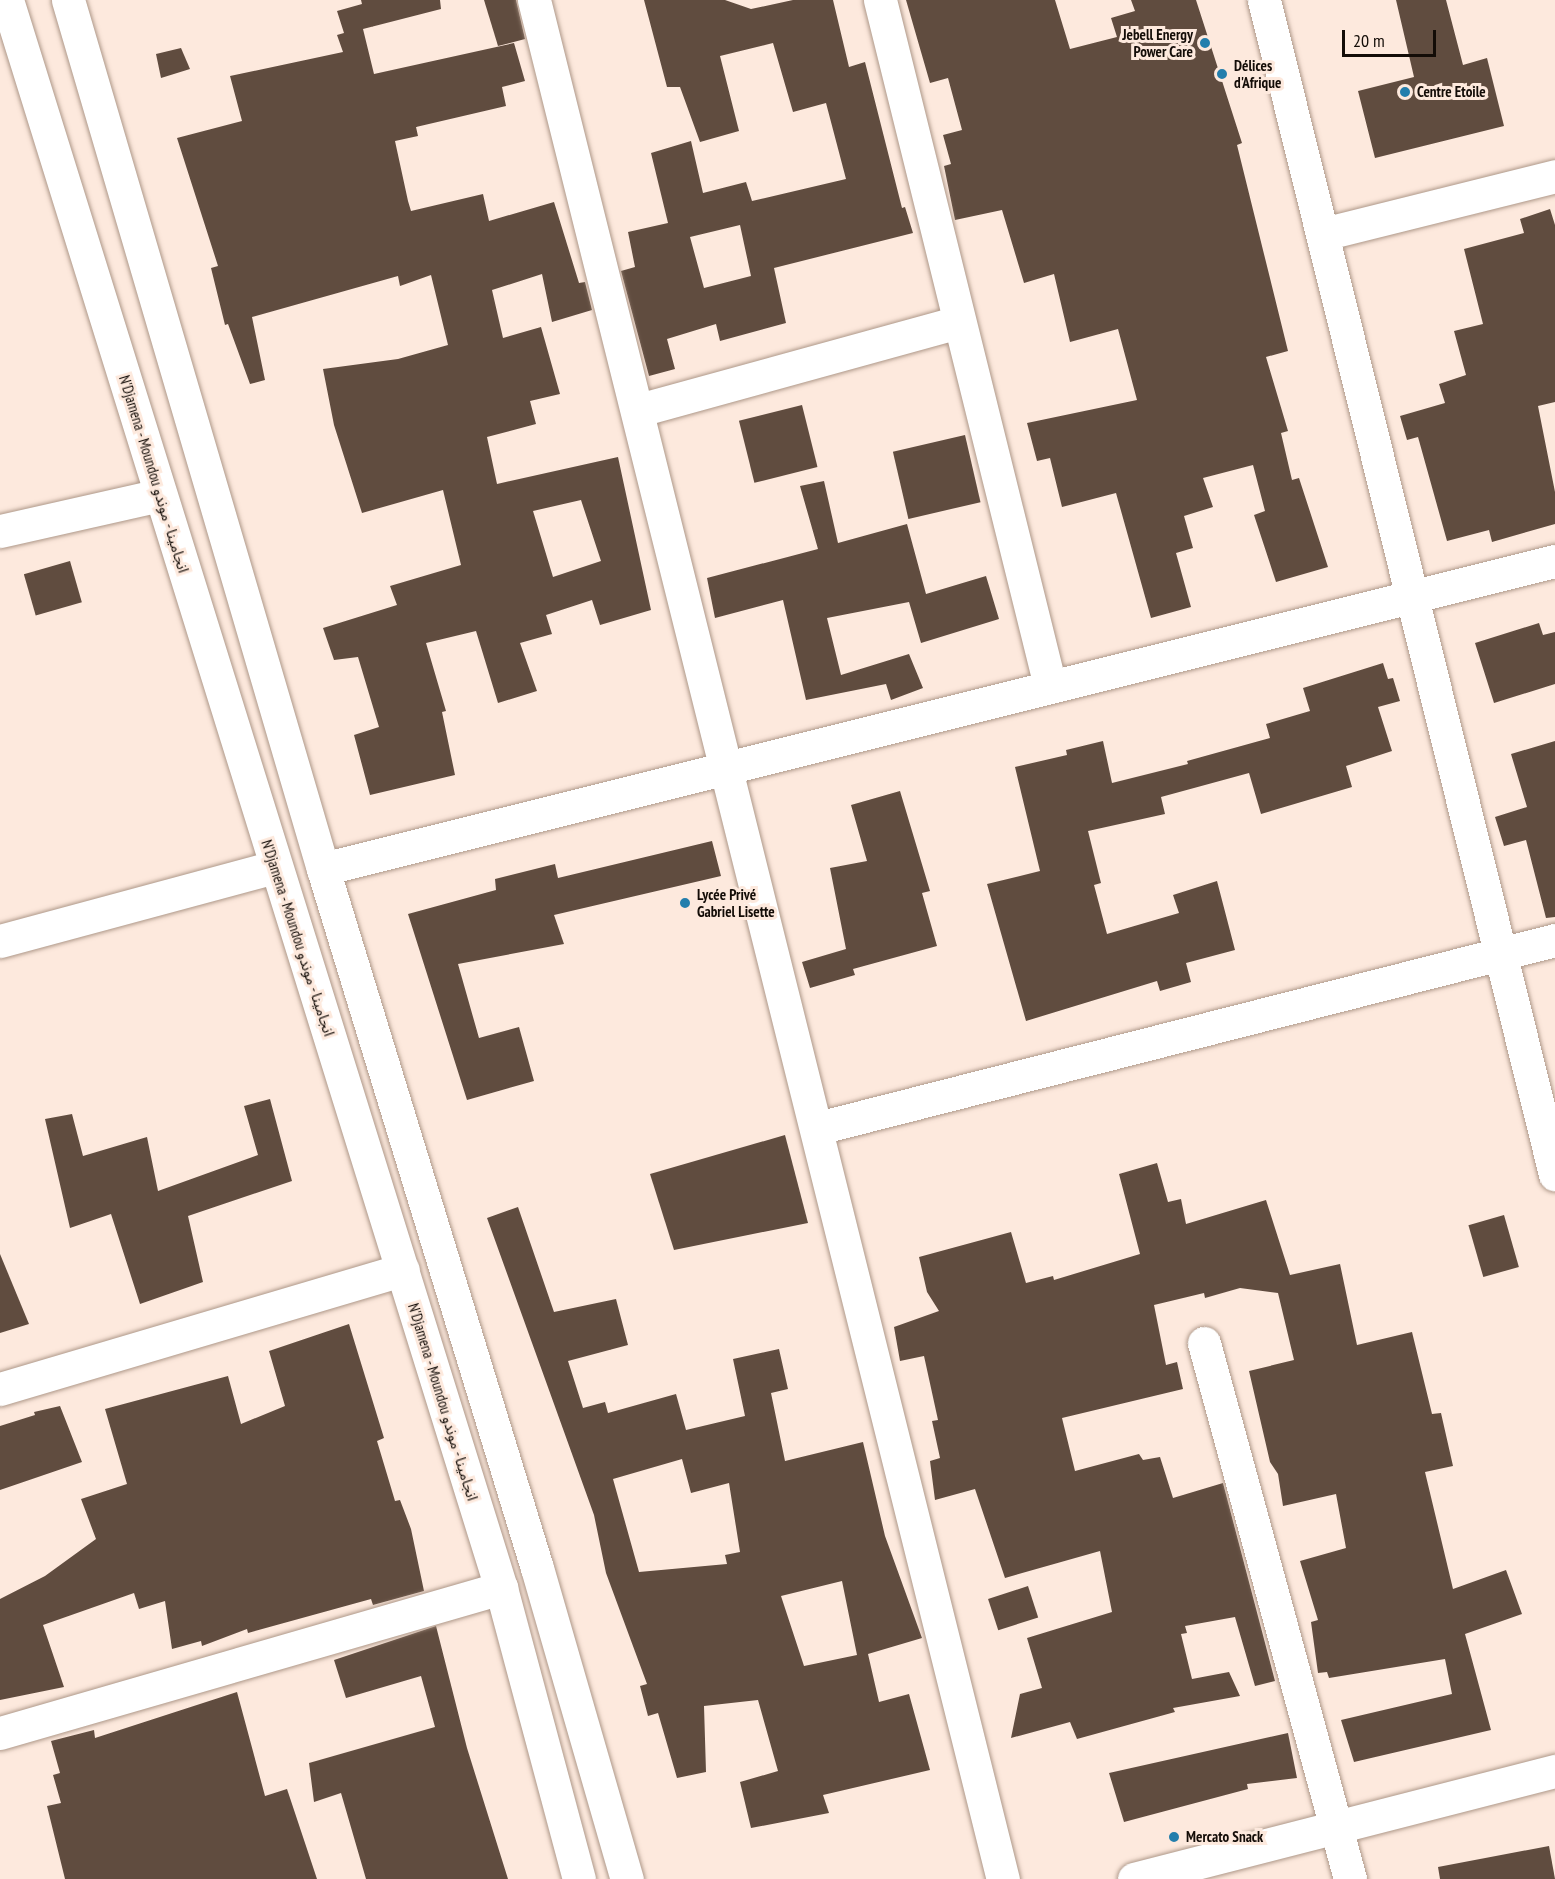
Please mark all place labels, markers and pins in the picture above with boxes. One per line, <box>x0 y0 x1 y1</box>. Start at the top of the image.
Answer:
place label: Jebell Energy Power Care <box>1122 25 1193 60</box>
marker: Jebell Energy Power Care <box>1198 36 1212 50</box>
place label: Délices d'Afrique <box>1234 56 1281 91</box>
marker: Délices d'Afrique <box>1215 67 1229 81</box>
place label: Centre Etoile <box>1417 83 1486 101</box>
marker: Centre Etoile <box>1398 85 1412 99</box>
place label: Lycée Privé Gabriel Lisette <box>697 885 775 920</box>
marker: Lycée Privé Gabriel Lisette <box>678 896 692 910</box>
place label: Mercato Snack <box>1186 1828 1263 1846</box>
marker: Mercato Snack <box>1167 1830 1181 1844</box>

